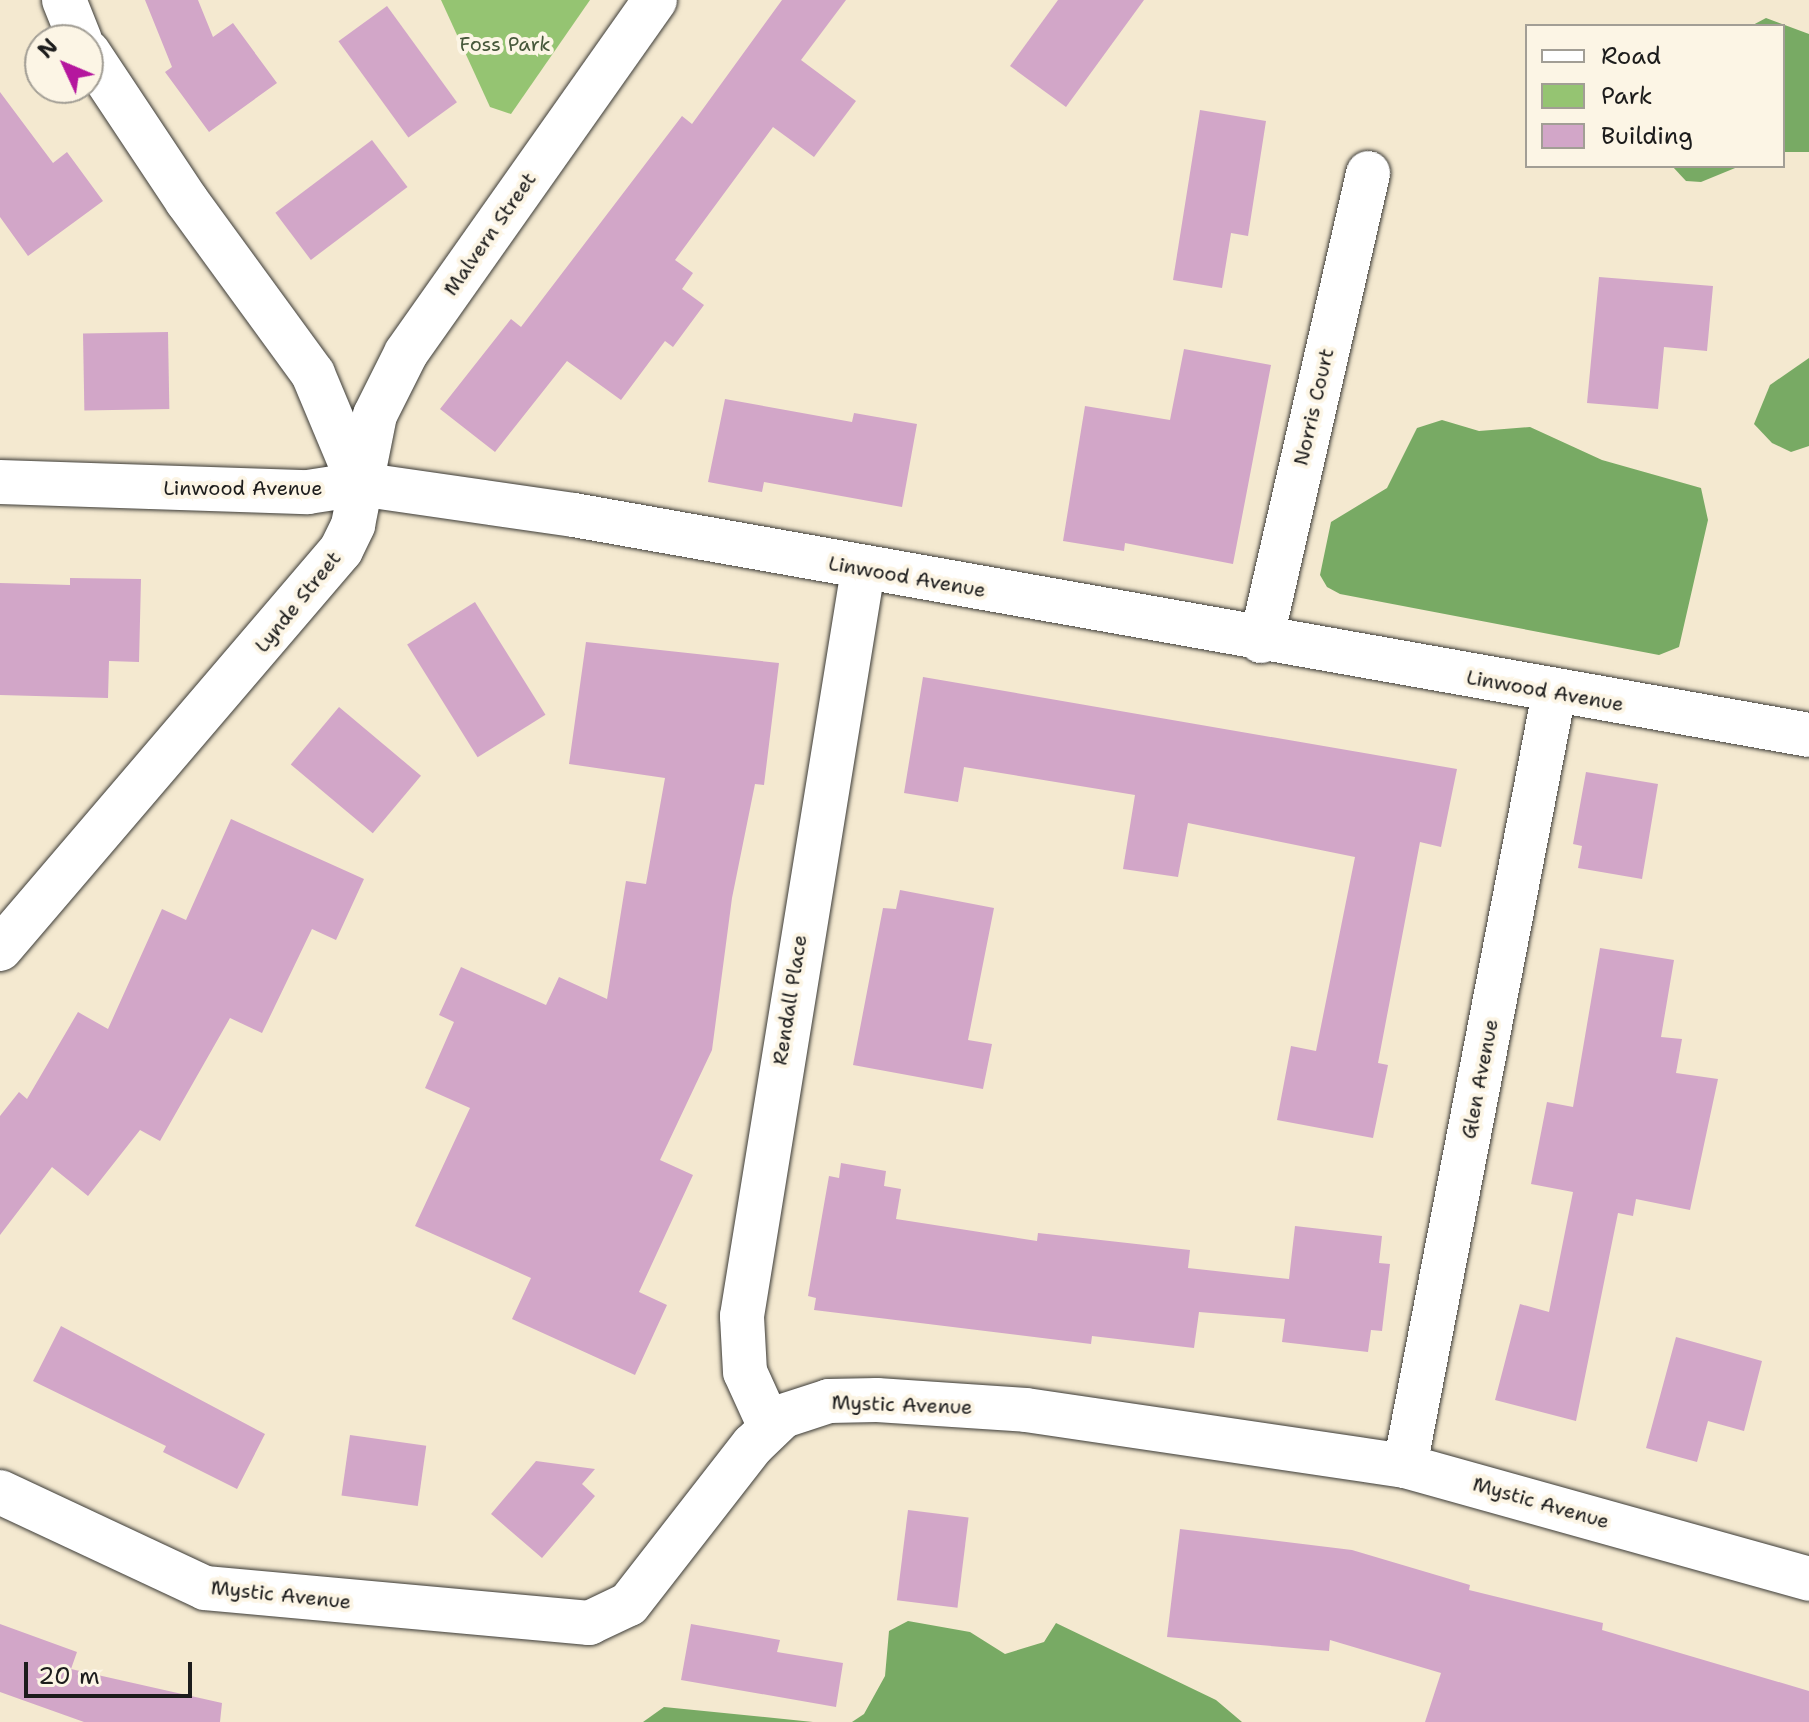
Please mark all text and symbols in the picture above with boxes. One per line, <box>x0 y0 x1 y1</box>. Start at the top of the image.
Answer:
north arrow <box>24 24 104 104</box>
legend <box>1525 24 1785 168</box>
text: N <box>31 32 64 65</box>
park label: Foss Park <box>459 32 551 56</box>
text: Road <box>1601 40 1661 72</box>
text: Park <box>1601 80 1653 112</box>
text: Building <box>1601 120 1693 152</box>
street label: Malvern Street <box>439 168 541 300</box>
street label: Norris Court <box>1289 346 1339 468</box>
street label: Linwood Avenue <box>163 476 323 500</box>
street label: Lynde Street <box>250 547 346 657</box>
street label: Linwood Avenue <box>826 551 988 603</box>
street label: Linwood Avenue <box>1464 665 1626 717</box>
street label: Rendall Place <box>768 933 812 1067</box>
street label: Glen Avenue <box>1457 1017 1503 1141</box>
street label: Mystic Avenue <box>831 1391 973 1419</box>
street label: Mystic Avenue <box>1470 1472 1612 1534</box>
street label: Mystic Avenue <box>210 1576 352 1614</box>
scale bar <box>28 1646 196 1696</box>
text: 20 m <box>38 1660 100 1692</box>

